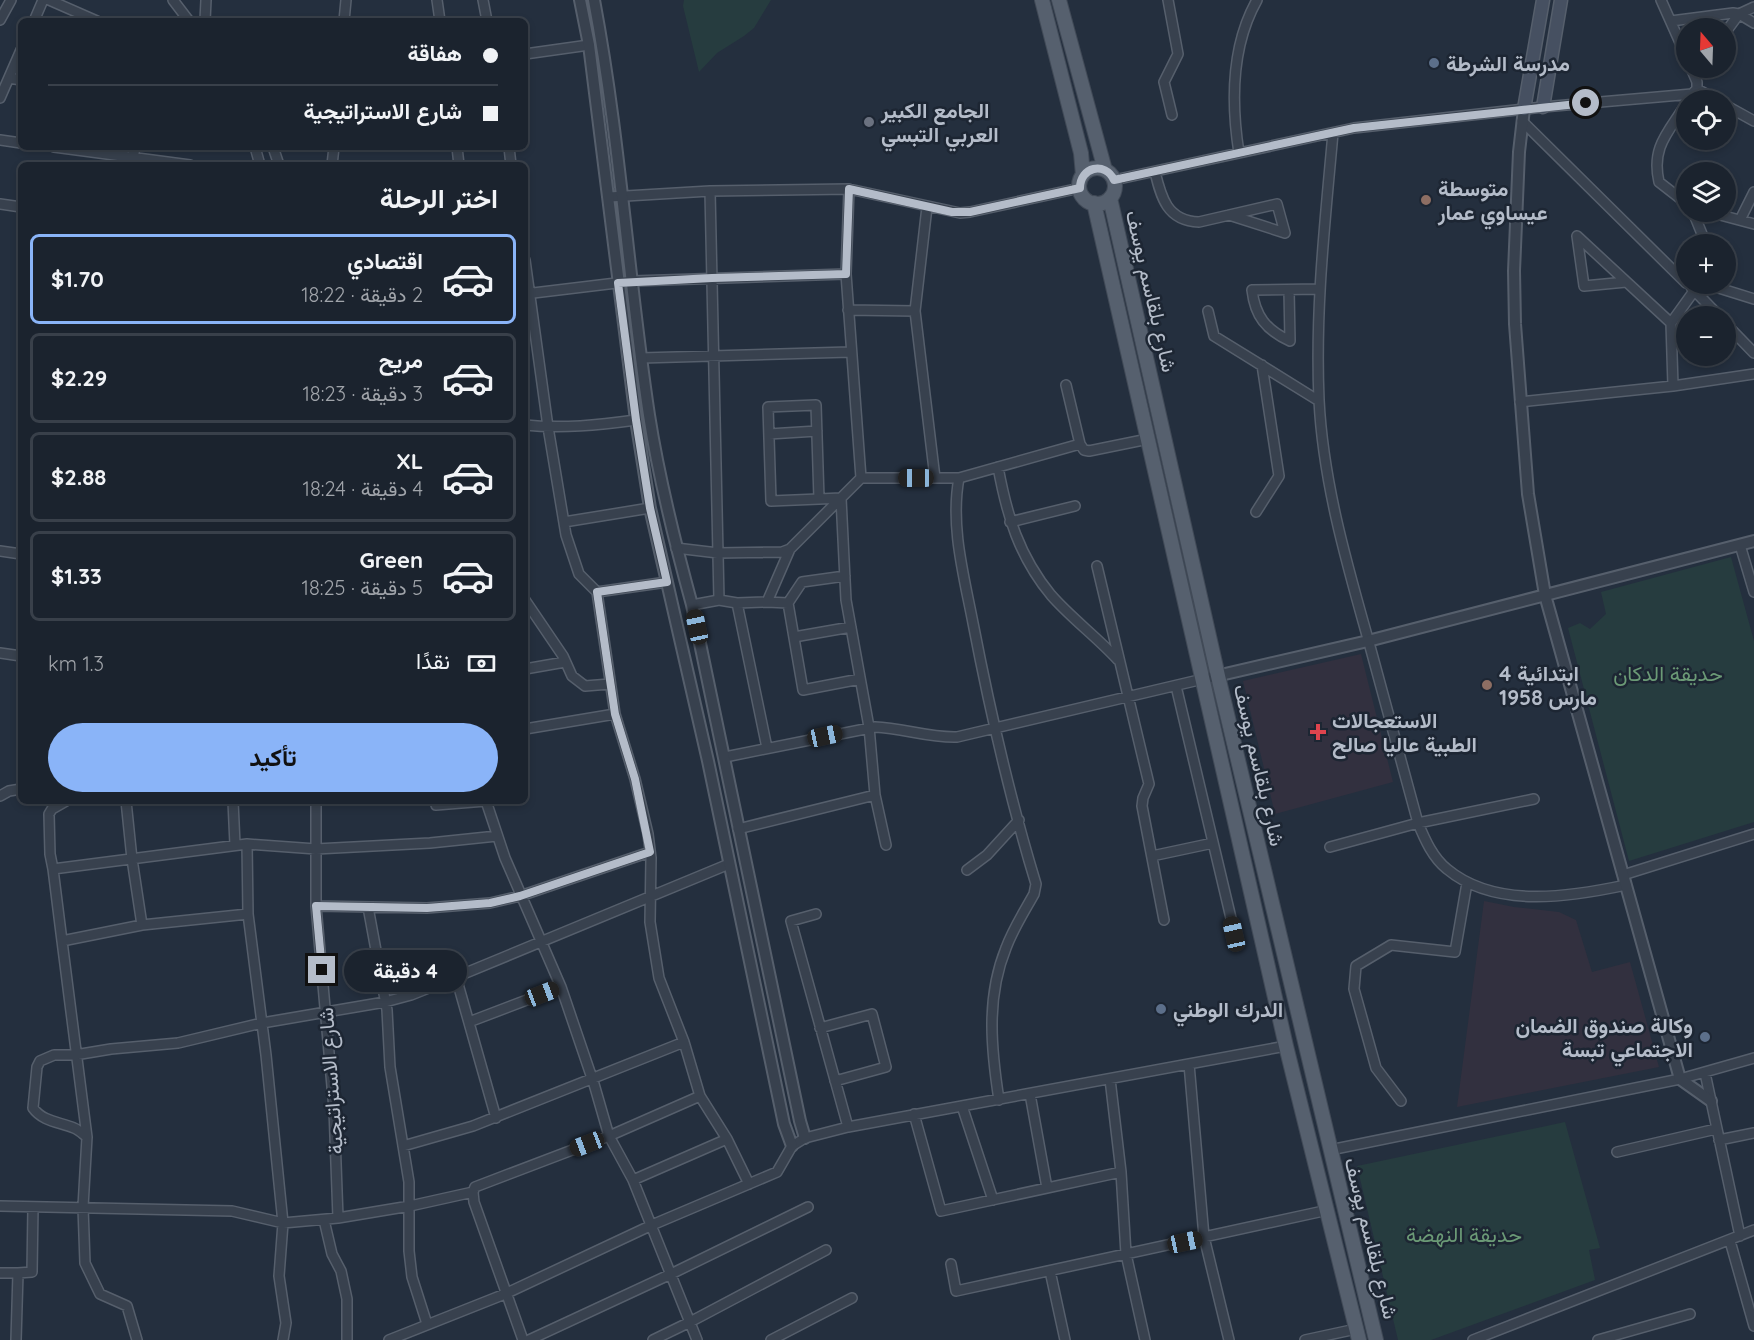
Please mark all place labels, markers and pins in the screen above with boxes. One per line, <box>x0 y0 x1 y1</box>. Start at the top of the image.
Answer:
place label: مدرسة الشرطة <box>1446 50 1570 77</box>
marker: مدرسة الشرطة <box>1427 56 1441 70</box>
place label: الجامع الكبير العربي التبسي <box>880 97 999 152</box>
marker: الجامع الكبير العربي التبسي <box>862 115 876 129</box>
place label: متوسطة عيساوي عمار <box>1437 175 1548 230</box>
marker: متوسطة عيساوي عمار <box>1419 193 1433 207</box>
place label: ابتدائية 4 مارس 1958 <box>1499 660 1597 711</box>
marker: ابتدائية 4 مارس 1958 <box>1480 678 1494 692</box>
place label: الاستعجالات الطبية عاليا صالح <box>1332 707 1477 759</box>
marker: الاستعجالات الطبية عاليا صالح <box>1309 723 1327 741</box>
place label: الدرك الوطني <box>1173 996 1283 1027</box>
marker: الدرك الوطني <box>1154 1002 1168 1016</box>
place label: وكالة صندوق الضمان الاجتماعي تبسة <box>1516 1012 1693 1067</box>
marker: وكالة صندوق الضمان الاجتماعي تبسة <box>1698 1030 1712 1044</box>

